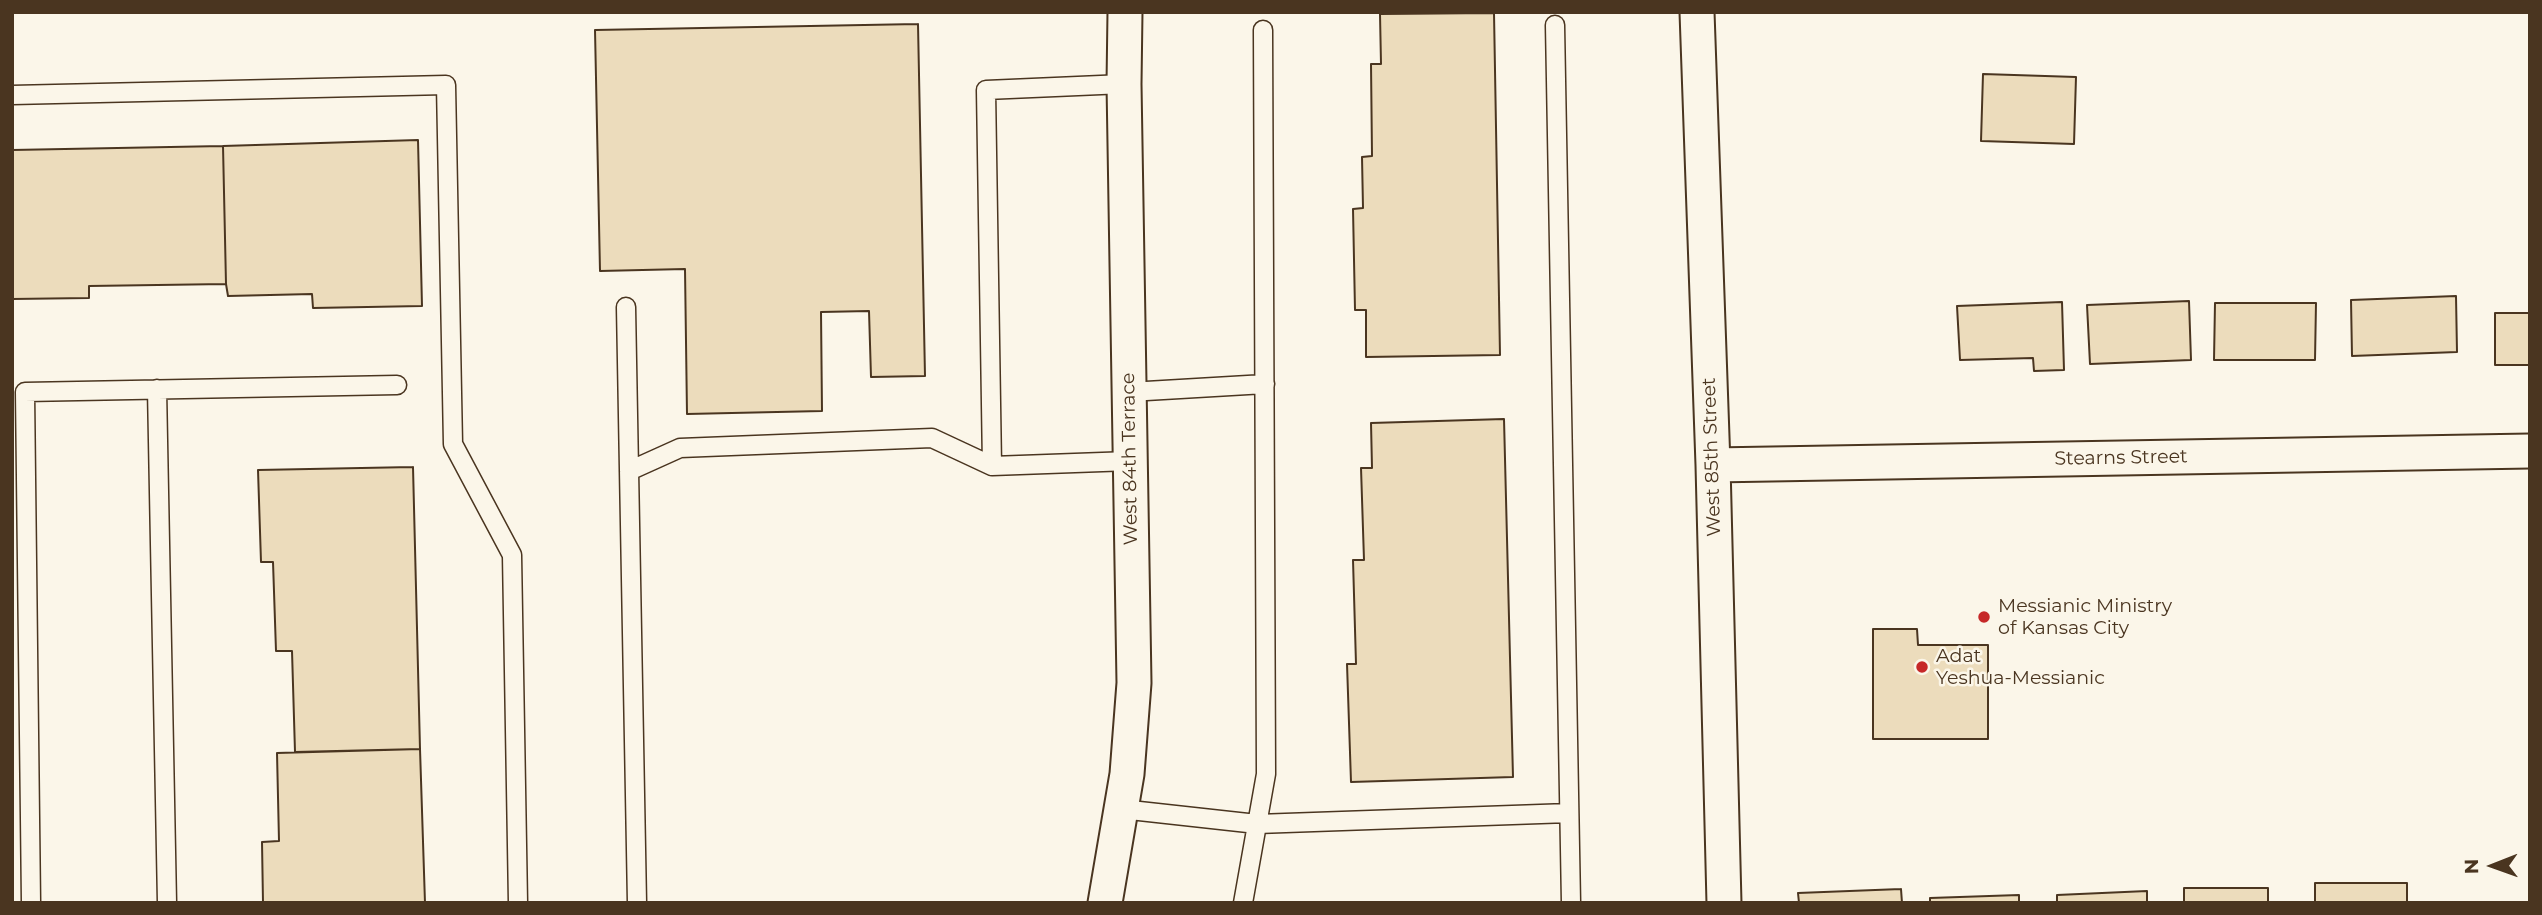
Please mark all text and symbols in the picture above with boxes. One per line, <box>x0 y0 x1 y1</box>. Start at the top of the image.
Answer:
street label: West 84th Terrace <box>1117 373 1143 545</box>
street label: West 85th Street <box>1698 377 1726 537</box>
street label: Stearns Street <box>2054 445 2188 471</box>
place label: Messianic Ministry of Kansas City <box>1998 595 2172 639</box>
marker: Messianic Ministry of Kansas City <box>1976 609 1992 625</box>
place label: Adat Yeshua-Messianic <box>1936 645 2105 689</box>
marker: Adat Yeshua-Messianic <box>1914 659 1930 675</box>
north arrow <box>2458 831 2528 901</box>
text: N <box>2460 859 2483 874</box>

